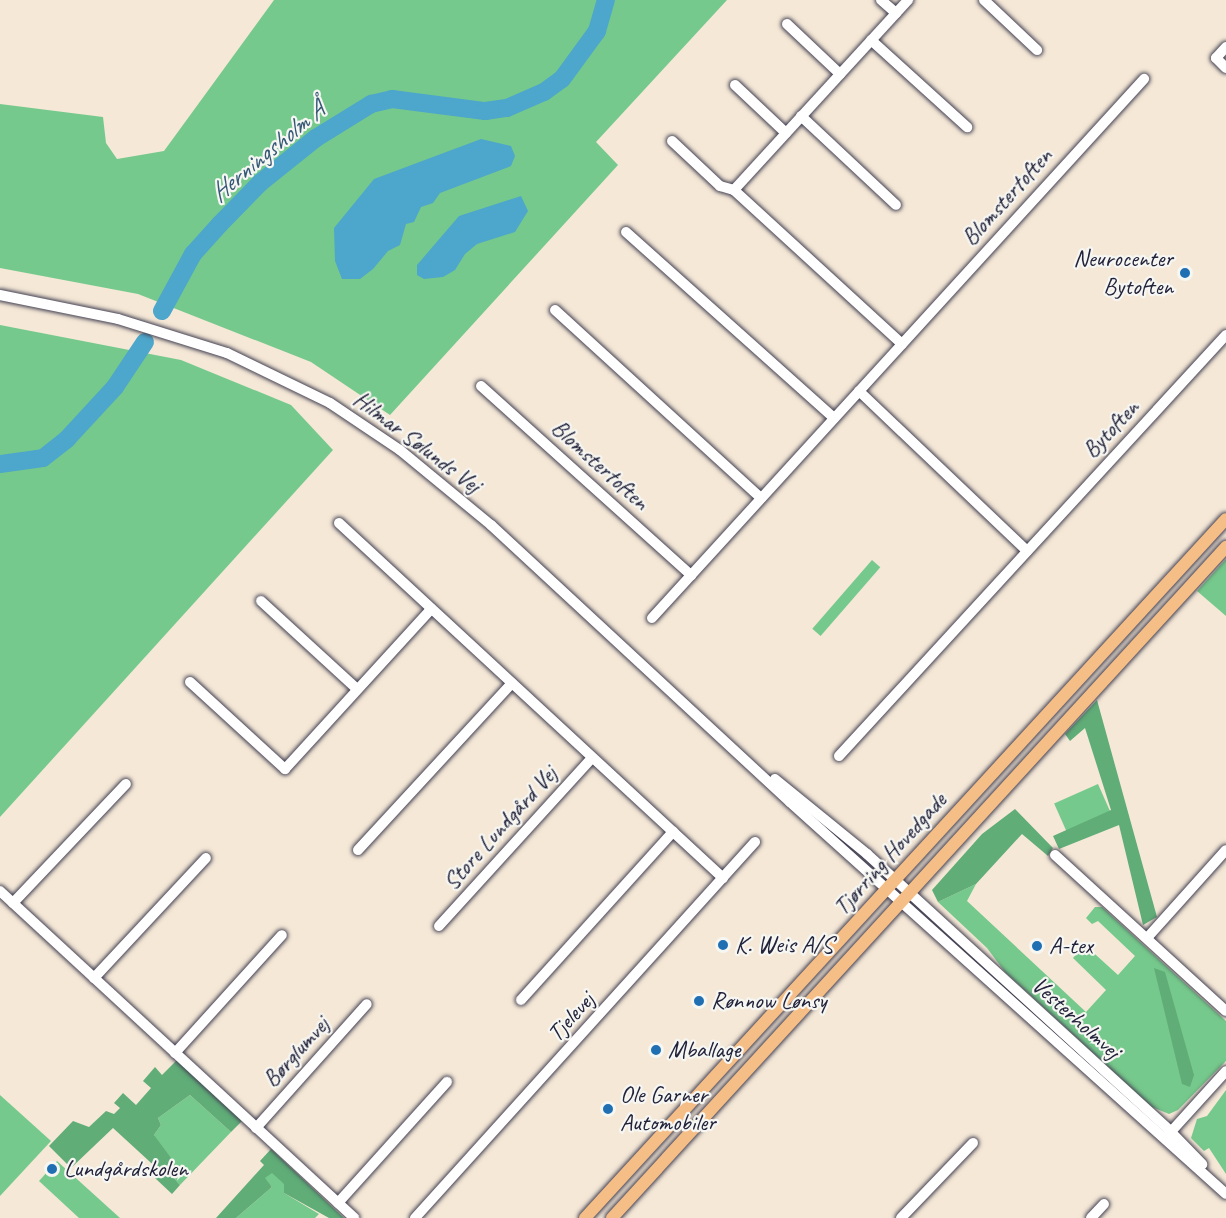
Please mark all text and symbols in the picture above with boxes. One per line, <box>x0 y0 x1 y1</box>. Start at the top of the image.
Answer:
water label: Herningsholm Å <box>204 95 330 209</box>
street label: Blomstertoften <box>956 142 1058 252</box>
place label: Neurocenter Bytoften <box>1073 245 1173 301</box>
marker: Neurocenter Bytoften <box>1178 266 1192 280</box>
street label: Hilmar Sølunds Vej <box>348 385 486 499</box>
street label: Bytoften <box>1077 394 1145 464</box>
street label: Blomstertoften <box>545 414 655 516</box>
street label: Store Lundgård Vej <box>437 760 563 896</box>
street label: Tjørring Hovedgade <box>828 787 952 921</box>
place label: K. Weis A/S <box>735 931 833 959</box>
place label: A-tex <box>1049 932 1093 960</box>
marker: K. Weis A/S <box>716 938 730 952</box>
marker: A-tex <box>1030 939 1044 953</box>
street label: Vesterholmvej <box>1026 971 1126 1065</box>
street label: Tjelevej <box>541 986 601 1048</box>
place label: Rønnow Lønsy <box>711 987 827 1015</box>
marker: Rønnow Lønsy <box>692 994 706 1008</box>
street label: Børglumvej <box>257 1011 335 1093</box>
place label: Mballage <box>668 1036 740 1064</box>
marker: Mballage <box>649 1043 663 1057</box>
place label: Ole Garner Automobiler <box>620 1081 716 1137</box>
marker: Ole Garner Automobiler <box>601 1102 615 1116</box>
place label: Lundgårdskolen <box>64 1155 188 1183</box>
marker: Lundgårdskolen <box>45 1162 59 1176</box>

